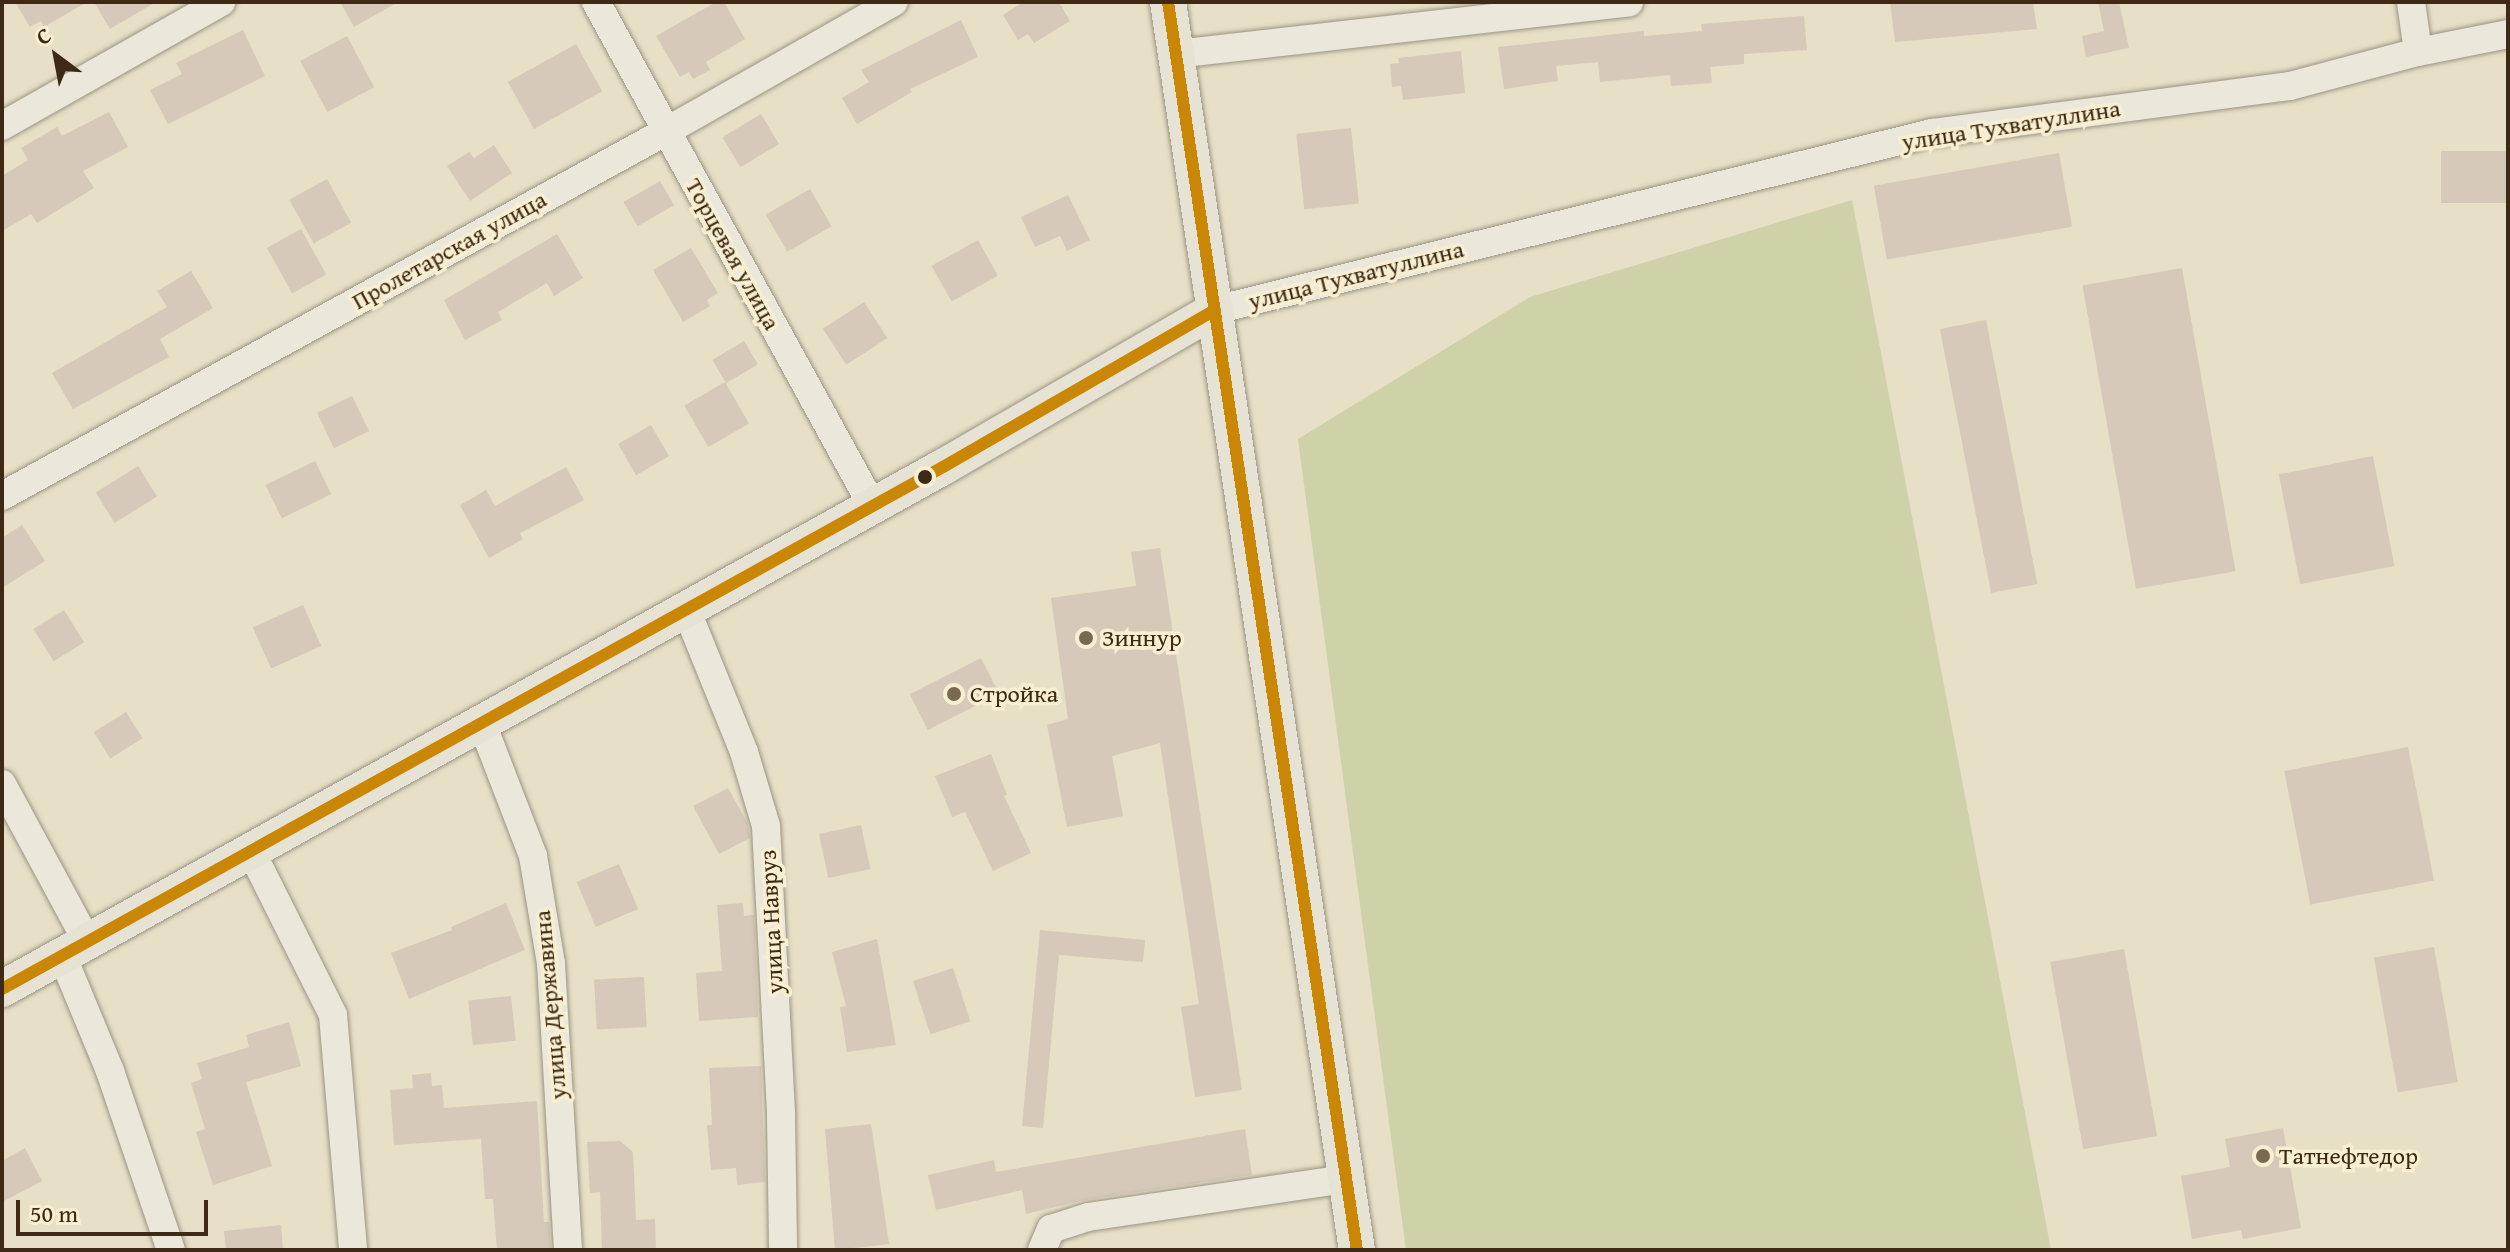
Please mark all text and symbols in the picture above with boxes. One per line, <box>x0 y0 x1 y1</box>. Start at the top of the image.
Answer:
north arrow <box>16 16 96 96</box>
text: С <box>30 19 57 53</box>
street label: улица Тухватуллина <box>1900 93 2122 157</box>
street label: Торцевая улица <box>679 173 787 335</box>
street label: Пролетарская улица <box>347 185 551 315</box>
street label: улица Тухватуллина <box>1245 234 1467 316</box>
unlabelled marker <box>917 469 933 485</box>
place label: Зиннур <box>1102 624 1182 652</box>
marker: Зиннур <box>1077 629 1095 647</box>
place label: Стройка <box>970 680 1058 708</box>
marker: Стройка <box>945 685 963 703</box>
street label: улица Навруз <box>753 849 789 995</box>
street label: улица Державина <box>527 909 573 1101</box>
place label: Татнефтедор <box>2279 1142 2418 1170</box>
marker: Татнефтедор <box>2254 1147 2272 1165</box>
scale bar <box>20 1184 212 1234</box>
text: 50 m <box>30 1196 78 1231</box>

